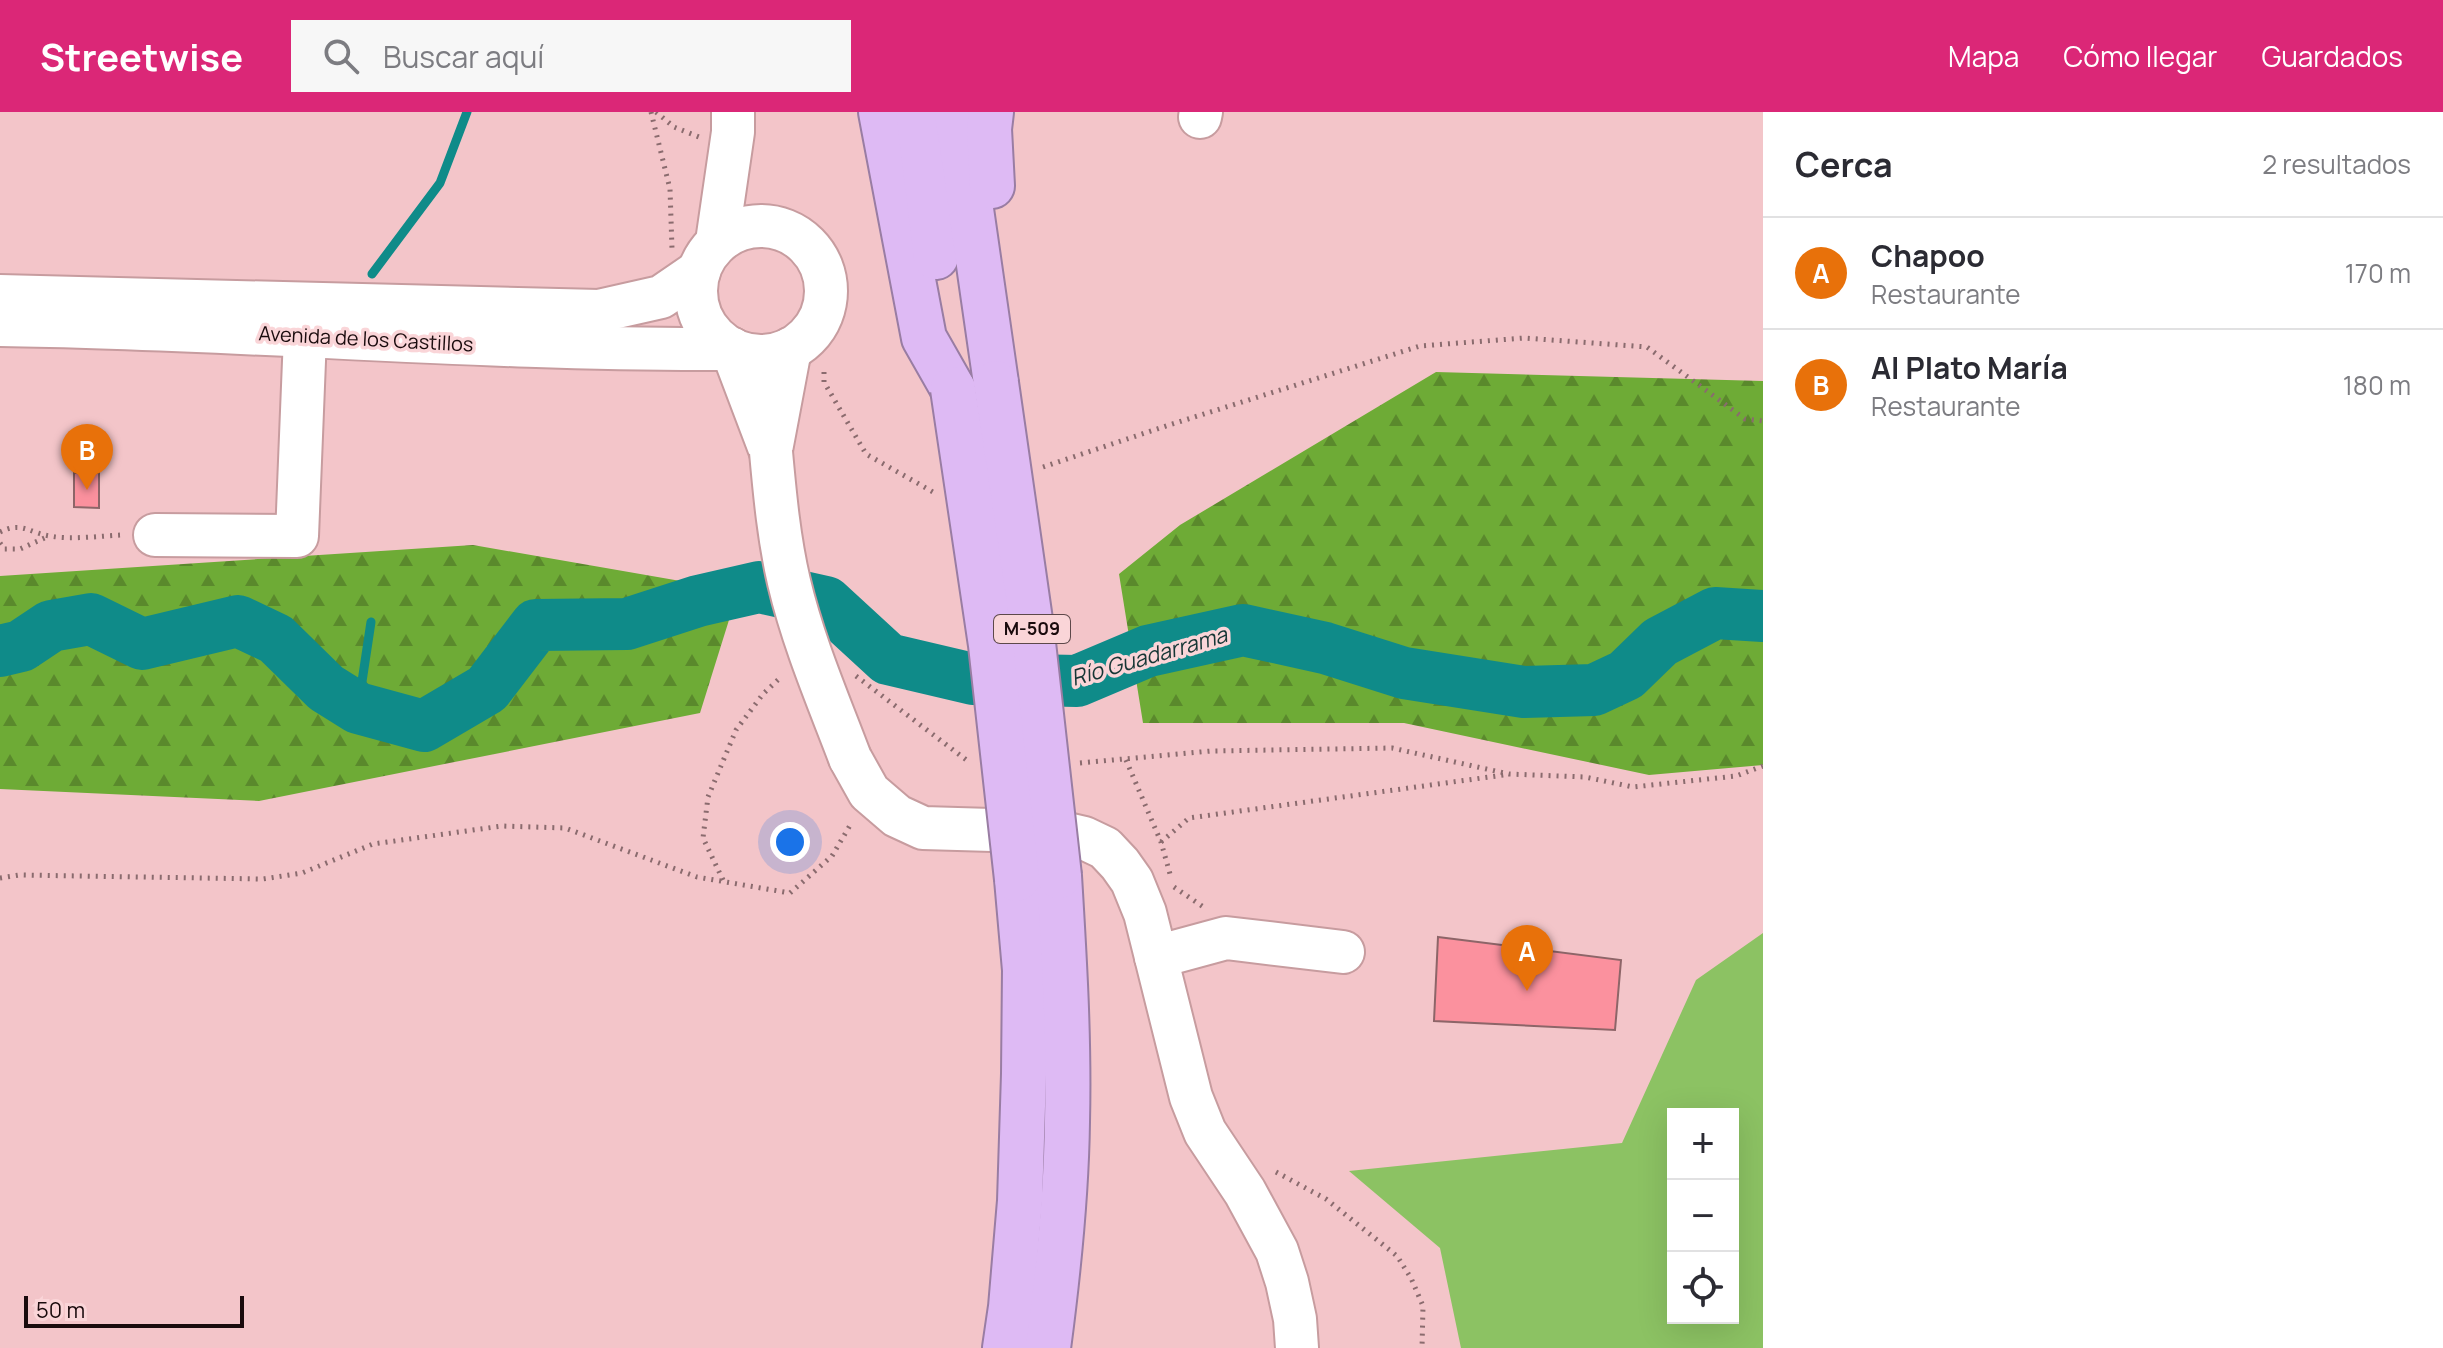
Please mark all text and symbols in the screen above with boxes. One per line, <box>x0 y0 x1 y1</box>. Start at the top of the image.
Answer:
search box <box>291 20 851 92</box>
text: Streetwise <box>40 30 243 82</box>
icon: search <box>319 34 363 78</box>
text: Buscar aquí <box>383 36 544 77</box>
text: Mapa <box>1948 37 2019 75</box>
text: Cómo llegar <box>2063 37 2217 75</box>
text: Guardados <box>2261 37 2403 75</box>
text: Cerca <box>1795 141 1893 187</box>
text: 2 resultados <box>2262 146 2411 182</box>
text: Chapoo <box>1871 235 1985 276</box>
text: A <box>1812 255 1830 291</box>
text: 170 m <box>2345 255 2411 291</box>
text: Restaurante <box>1871 276 2020 312</box>
street label: Avenida de los Castillos <box>258 319 474 358</box>
text: Al Plato María <box>1871 347 2068 388</box>
text: B <box>1813 367 1829 403</box>
text: 180 m <box>2343 367 2411 403</box>
text: Restaurante <box>1871 388 2020 424</box>
pin: B <box>61 424 113 490</box>
road number: M-509 <box>994 615 1070 643</box>
water label: Río Guadarrama <box>1067 619 1232 693</box>
your location <box>770 822 810 862</box>
pin: A <box>1501 925 1553 991</box>
map controls <box>1667 1108 1739 1324</box>
button: + <box>1667 1108 1739 1180</box>
button: − <box>1667 1180 1739 1252</box>
button: locate <box>1667 1252 1739 1324</box>
scale bar <box>24 1292 244 1328</box>
text: 50 m <box>36 1295 85 1325</box>

